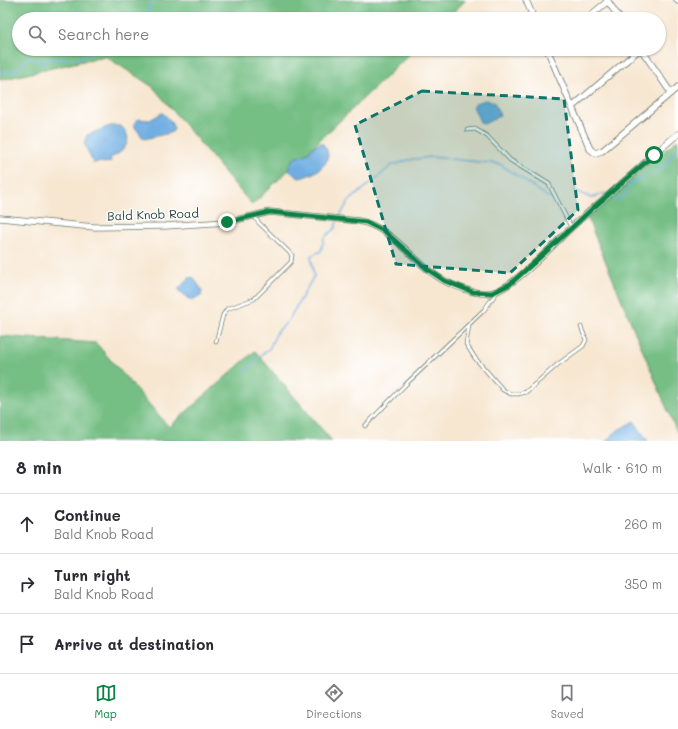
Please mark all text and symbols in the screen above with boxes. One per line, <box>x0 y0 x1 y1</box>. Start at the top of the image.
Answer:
search box <box>12 12 666 56</box>
icon: search <box>26 23 48 45</box>
text: Search here <box>58 24 149 44</box>
route start <box>645 146 663 164</box>
street label: Bald Knob Road <box>107 204 200 224</box>
route end <box>218 213 236 231</box>
text: 8 min <box>16 456 62 478</box>
text: Walk · 610 m <box>582 459 662 476</box>
text: Continue <box>54 505 121 525</box>
icon: ahead <box>16 513 38 535</box>
text: 260 m <box>624 515 662 532</box>
text: Bald Knob Road <box>54 525 153 542</box>
text: Turn right <box>54 565 131 585</box>
icon: right <box>16 573 38 595</box>
text: 350 m <box>624 575 662 592</box>
text: Bald Knob Road <box>54 585 153 602</box>
icon: arrive <box>16 633 38 655</box>
text: Arrive at destination <box>54 634 214 654</box>
tab: Map <box>95 682 117 721</box>
tab: Directions <box>306 682 362 721</box>
tab: Saved <box>551 682 583 721</box>

